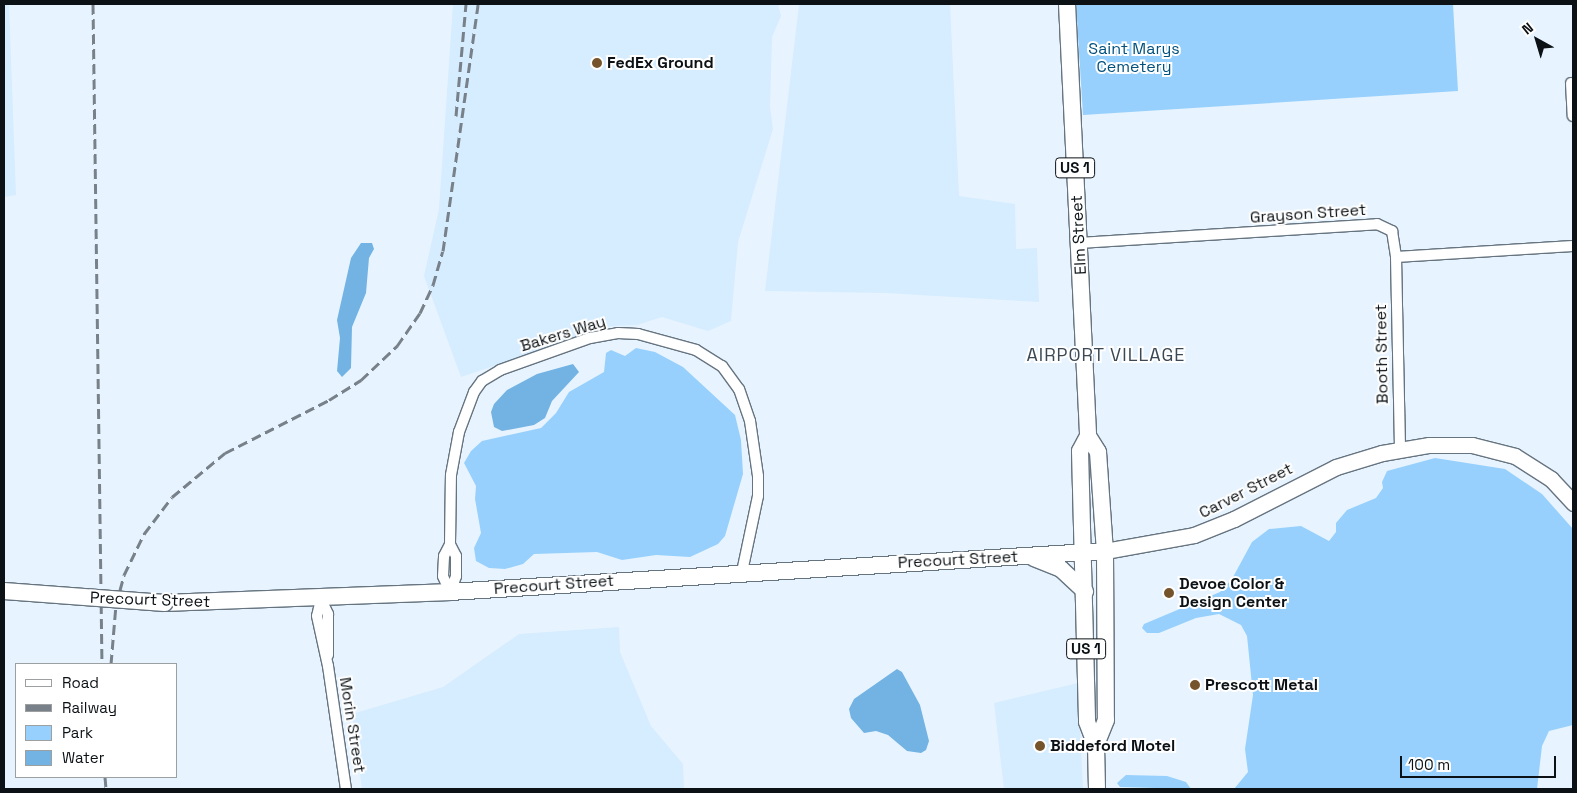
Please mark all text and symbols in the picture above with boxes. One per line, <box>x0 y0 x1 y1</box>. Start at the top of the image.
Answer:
north arrow <box>1512 15 1562 65</box>
text: N <box>1518 18 1537 38</box>
park label: Saint Marys Cemetery <box>1088 39 1180 77</box>
place label: FedEx Ground <box>607 53 714 73</box>
marker: FedEx Ground <box>591 57 603 69</box>
road number: US 1 <box>1055 156 1095 180</box>
street label: Elm Street <box>1067 195 1091 275</box>
street label: Grayson Street <box>1249 200 1367 228</box>
street label: Booth Street <box>1372 304 1392 404</box>
street label: Bakers Way <box>518 312 608 356</box>
district label: AIRPORT VILLAGE <box>1024 344 1188 366</box>
street label: Carver Street <box>1196 459 1296 523</box>
street label: Precourt Street <box>897 547 1019 573</box>
street label: Precourt Street <box>493 571 615 599</box>
place label: Devoe Color & Design Center <box>1179 574 1287 612</box>
marker: Devoe Color & Design Center <box>1163 587 1175 599</box>
street label: Precourt Street <box>89 588 211 612</box>
road number: US 1 <box>1066 636 1106 662</box>
legend <box>15 663 178 778</box>
text: Road <box>62 673 99 692</box>
place label: Prescott Metal <box>1205 675 1318 695</box>
street label: Morin Street <box>335 676 369 774</box>
marker: Prescott Metal <box>1189 679 1201 691</box>
text: Railway <box>62 698 117 717</box>
text: Park <box>62 723 93 742</box>
place label: Biddeford Motel <box>1050 736 1175 756</box>
marker: Biddeford Motel <box>1034 740 1046 752</box>
scale bar <box>1402 746 1558 778</box>
text: Water <box>62 748 104 767</box>
text: 100 m <box>1408 755 1450 774</box>

